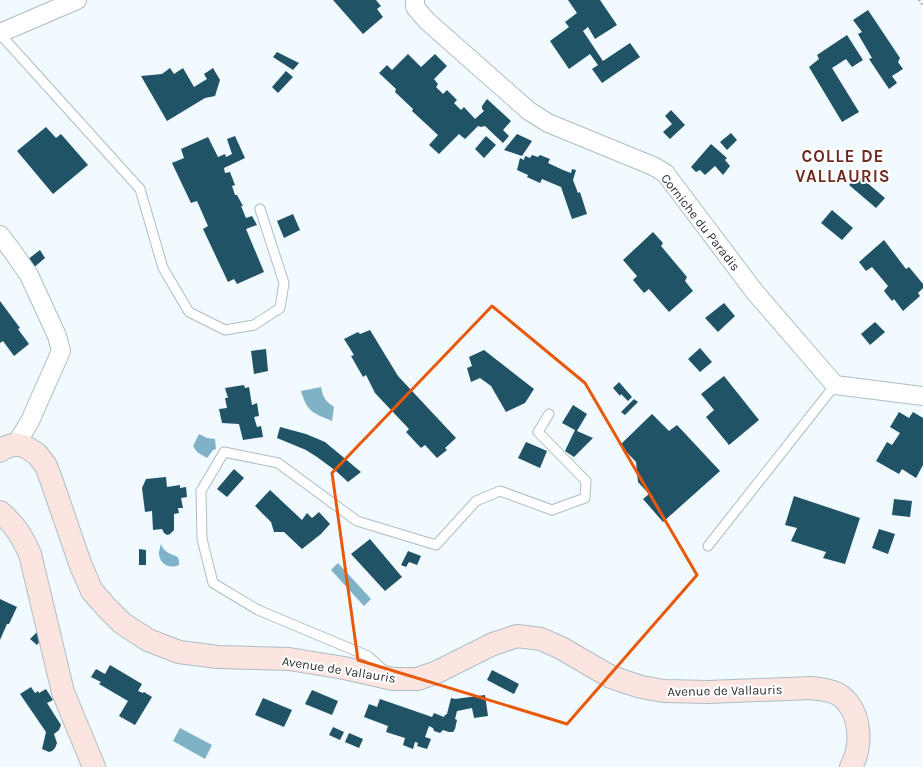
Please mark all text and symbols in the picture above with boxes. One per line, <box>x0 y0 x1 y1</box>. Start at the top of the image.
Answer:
district label: COLLE DE VALLAURIS <box>795 146 891 186</box>
street label: Corniche du Paradis <box>658 171 743 274</box>
street label: Avenue de Vallauris <box>281 653 397 686</box>
street label: Avenue de Vallauris <box>667 682 783 699</box>

